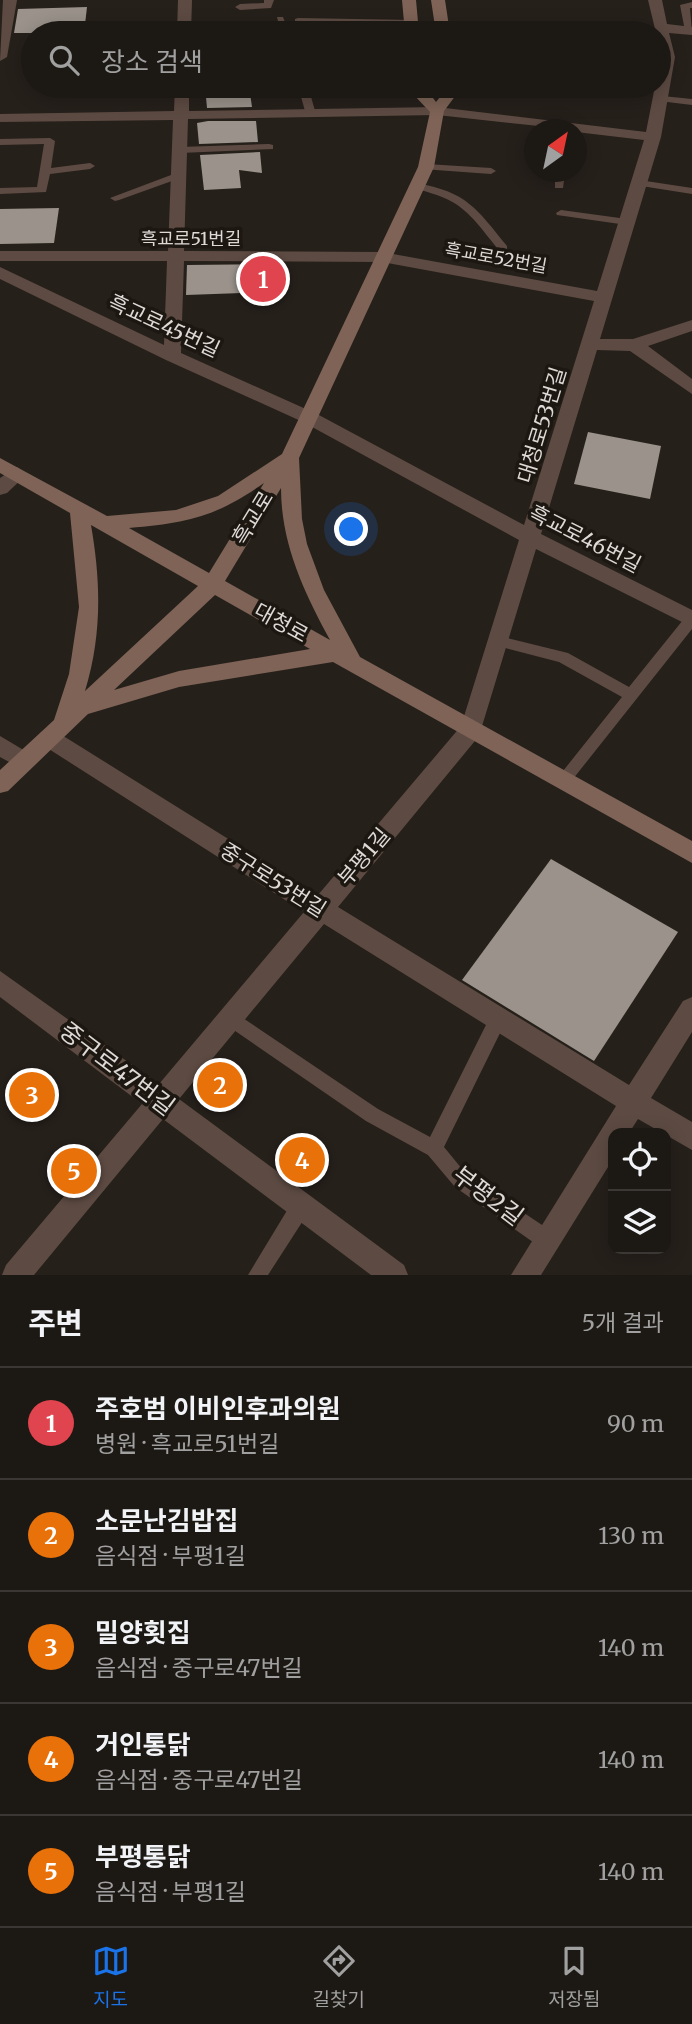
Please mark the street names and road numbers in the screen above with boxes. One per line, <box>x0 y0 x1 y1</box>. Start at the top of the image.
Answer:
street label: 흑교로51번길 <box>141 227 241 250</box>
street label: 흑교로52번길 <box>443 237 549 278</box>
street label: 흑교로45번길 <box>104 288 224 363</box>
street label: 대청로53번길 <box>511 364 572 486</box>
street label: 흑교로 <box>226 486 279 550</box>
street label: 흑교로46번길 <box>525 499 646 578</box>
street label: 대청로 <box>249 597 313 648</box>
street label: 부평1길 <box>332 822 396 891</box>
street label: 중구로53번길 <box>215 836 331 923</box>
street label: 중구로47번길 <box>53 1015 181 1122</box>
street label: 부평2길 <box>447 1159 530 1232</box>

